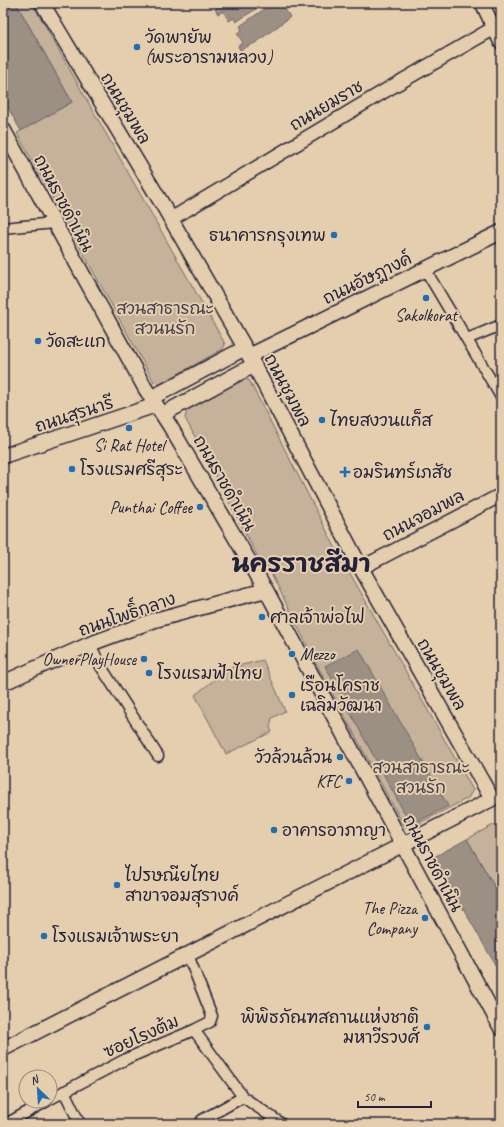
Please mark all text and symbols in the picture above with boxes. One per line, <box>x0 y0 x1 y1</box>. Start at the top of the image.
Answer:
place label: วัดพายัพ (พระอารามหลวง) <box>145 27 274 68</box>
marker: วัดพายัพ (พระอารามหลวง) <box>132 42 142 52</box>
street label: ถนนชุมพล <box>94 69 155 149</box>
street label: ถนนยมราช <box>286 75 367 136</box>
street label: ถนนราชดำเนิน <box>29 151 98 256</box>
place label: ธนาคารกรุงเทพ <box>209 225 326 248</box>
marker: ธนาคารกรุงเทพ <box>329 230 339 240</box>
street label: ถนนอัษฎางค์ <box>319 247 416 310</box>
marker: Sakolkorat <box>421 293 431 303</box>
park label: สวนสาธารณะ สวนนรัก <box>116 298 214 339</box>
place label: Sakolkorat <box>395 305 459 326</box>
place label: วัดสะแก <box>46 331 106 352</box>
marker: วัดสะแก <box>33 336 43 346</box>
street label: ถนนชุมพล <box>258 350 316 431</box>
street label: ถนนสุรนารี <box>32 392 117 439</box>
place label: ไทยสงวนแก็ส <box>329 409 434 431</box>
marker: ไทยสงวนแก็ส <box>317 415 327 425</box>
marker: Si Rat Hotel <box>124 423 134 433</box>
street label: ถนนราชดำเนิน <box>189 432 261 535</box>
place label: Si Rat Hotel <box>94 435 167 456</box>
place label: โรงแรมศรีสุระ <box>80 458 183 482</box>
place label: อมรินทร์เภสัช <box>353 461 452 483</box>
marker: โรงแรมศรีสุระ <box>67 464 77 474</box>
marker: อมรินทร์เภสัช <box>340 467 350 477</box>
street label: ถนนจอมพล <box>379 485 468 546</box>
place label: Punthai Coffee <box>110 497 193 518</box>
marker: Punthai Coffee <box>195 502 205 512</box>
district label: นครราชสีมา <box>231 548 371 580</box>
street label: ถนนโพธิ์กลาง <box>74 583 178 641</box>
place label: ศาลเจ้าพ่อไฟ <box>270 606 365 628</box>
marker: ศาลเจ้าพ่อไฟ <box>257 612 267 622</box>
street label: ถนนชุมพล <box>411 634 471 715</box>
place label: Mezzo <box>300 644 336 665</box>
place label: OwnerPlayHouse <box>43 649 137 670</box>
marker: Mezzo <box>287 649 297 659</box>
marker: OwnerPlayHouse <box>139 654 149 664</box>
place label: โรงแรมฟ้าไทย <box>157 662 263 684</box>
marker: โรงแรมฟ้าไทย <box>144 668 154 678</box>
place label: เรือนโคราช เฉลิมวัฒนา <box>300 674 382 716</box>
marker: เรือนโคราช เฉลิมวัฒนา <box>287 690 297 700</box>
place label: วัวล้วนล้วน <box>254 747 333 768</box>
marker: วัวล้วนล้วน <box>335 752 345 762</box>
park label: สวนสาธารณะ สวนรัก <box>372 757 470 798</box>
place label: KFC <box>316 771 343 792</box>
marker: KFC <box>344 776 354 786</box>
street label: ถนนราชดำเนิน <box>398 811 467 916</box>
place label: อาคารอาภาญา <box>282 820 386 841</box>
marker: อาคารอาภาญา <box>269 825 279 835</box>
place label: ไปรษณียไทย สาขาจอมสุรางค์ <box>124 864 239 908</box>
marker: ไปรษณียไทย สาขาจอมสุรางค์ <box>112 880 122 890</box>
place label: The Pizza Company <box>362 898 419 939</box>
marker: The Pizza Company <box>420 913 430 923</box>
place label: โรงแรมเจ้าพระยา <box>52 925 179 947</box>
marker: โรงแรมเจ้าพระยา <box>39 931 49 941</box>
place label: พิพิธภัณฑสถานแห่งชาติ มหาวีรวงศ์ <box>240 1006 421 1048</box>
street label: ซอยโรงต้ม <box>100 1010 182 1062</box>
marker: พิพิธภัณฑสถานแห่งชาติ มหาวีรวงศ์ <box>422 1022 432 1032</box>
north arrow <box>18 1069 58 1109</box>
text: N <box>28 1071 42 1088</box>
scale bar <box>358 1083 431 1109</box>
text: 50 m <box>364 1089 386 1105</box>

